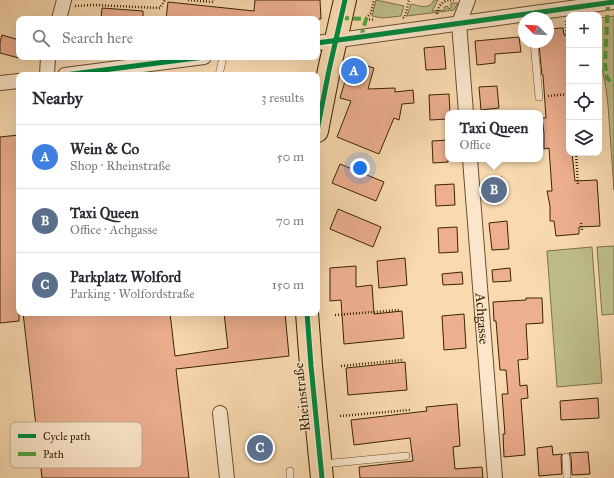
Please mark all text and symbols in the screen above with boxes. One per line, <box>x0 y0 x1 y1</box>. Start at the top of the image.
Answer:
north arrow <box>518 12 554 48</box>
map controls <box>566 12 602 156</box>
button: + <box>566 12 602 48</box>
search box <box>16 16 320 60</box>
icon: search <box>30 27 52 49</box>
text: Search here <box>62 29 133 47</box>
button: − <box>566 48 602 84</box>
pin: A <box>341 56 367 86</box>
button: locate <box>566 84 602 120</box>
text: Nearby <box>32 88 83 109</box>
text: 3 results <box>261 90 304 106</box>
popup <box>445 110 543 162</box>
text: Taxi Queen <box>460 119 528 137</box>
button: layers <box>566 120 602 156</box>
text: Office <box>460 137 491 153</box>
text: Wein & Co <box>70 140 139 158</box>
text: A <box>41 149 49 165</box>
text: 50 m <box>277 149 304 165</box>
text: Shop · Rheinstraße <box>70 158 170 174</box>
your location <box>350 158 370 178</box>
pin: B <box>481 175 507 205</box>
text: Taxi Queen <box>70 204 139 222</box>
text: B <box>41 213 49 229</box>
text: 70 m <box>276 213 304 229</box>
text: Office · Achgasse <box>70 222 157 238</box>
text: Parkplatz Wolford <box>70 268 181 286</box>
text: C <box>41 277 49 293</box>
text: 150 m <box>272 277 304 293</box>
text: Parking · Wolfordstraße <box>70 286 195 302</box>
street label: Achgasse <box>472 291 493 345</box>
street label: Rheinstraße <box>290 362 314 432</box>
legend <box>10 422 142 468</box>
text: Cycle path <box>43 430 90 443</box>
pin: C <box>247 433 273 463</box>
text: Path <box>43 448 64 461</box>

